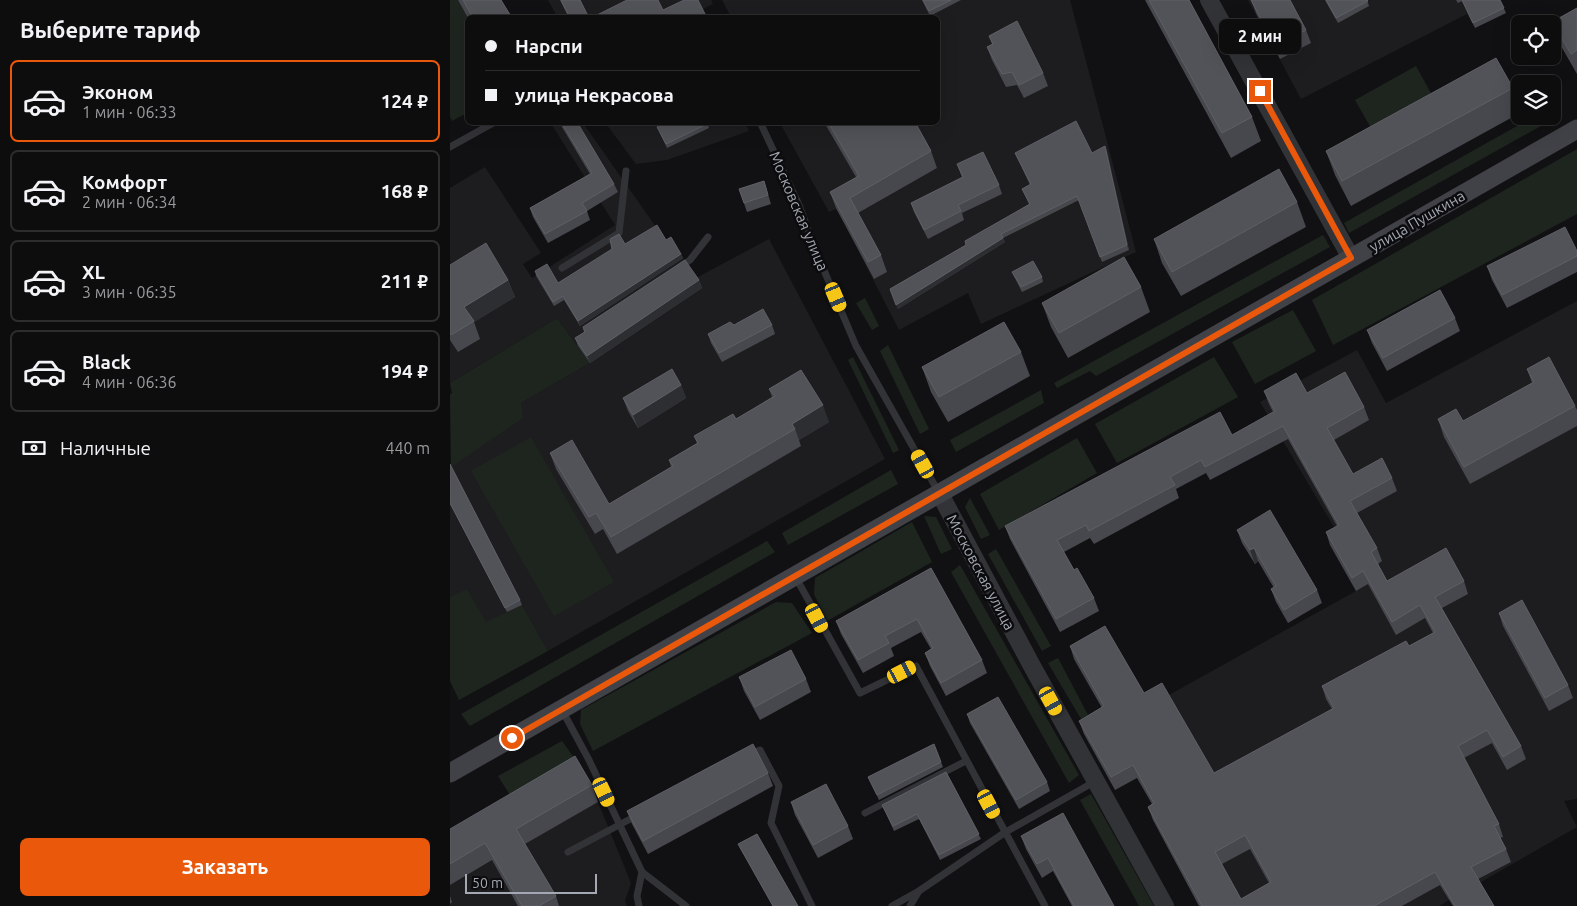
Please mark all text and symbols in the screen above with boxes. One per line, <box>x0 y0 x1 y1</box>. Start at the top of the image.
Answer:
map controls <box>1511 15 1561 125</box>
button: locate <box>1511 15 1561 65</box>
text: Выберите тариф <box>20 17 201 42</box>
callout: 2 мин <box>1219 18 1301 54</box>
text: 2 мин <box>1238 27 1282 45</box>
text: Нарспи <box>515 35 583 57</box>
button: layers <box>1511 75 1561 125</box>
icon: car <box>22 79 67 124</box>
route end <box>1249 80 1271 102</box>
text: Эконом <box>82 81 153 103</box>
text: улица Некрасова <box>515 84 674 106</box>
text: 124 ₽ <box>381 90 428 112</box>
text: 1 мин · 06:33 <box>82 103 176 121</box>
street label: Московская улица <box>766 149 832 273</box>
icon: car <box>22 169 67 214</box>
text: Комфорт <box>82 171 167 193</box>
text: 168 ₽ <box>381 180 428 202</box>
street label: улица Пушкина <box>1366 187 1468 255</box>
text: 2 мин · 06:34 <box>82 193 176 211</box>
icon: car <box>22 259 67 304</box>
text: XL <box>82 261 105 283</box>
text: 211 ₽ <box>381 270 428 292</box>
car <box>823 280 848 314</box>
text: 3 мин · 06:35 <box>82 283 176 301</box>
icon: car <box>22 349 67 394</box>
text: Black <box>82 351 131 373</box>
text: 194 ₽ <box>381 360 428 382</box>
text: 4 мин · 06:36 <box>82 373 176 391</box>
icon: cash <box>20 434 48 462</box>
text: Наличные <box>60 437 151 459</box>
text: 440 m <box>385 439 430 457</box>
car <box>909 447 936 481</box>
street label: Московская улица <box>943 511 1019 633</box>
car <box>803 601 830 635</box>
car <box>885 659 918 685</box>
car <box>1037 684 1064 718</box>
route start <box>501 727 523 749</box>
car <box>590 775 617 809</box>
car <box>975 787 1002 821</box>
button: Заказать <box>20 838 430 896</box>
scale bar <box>465 871 598 894</box>
text: 50 m <box>472 875 503 891</box>

